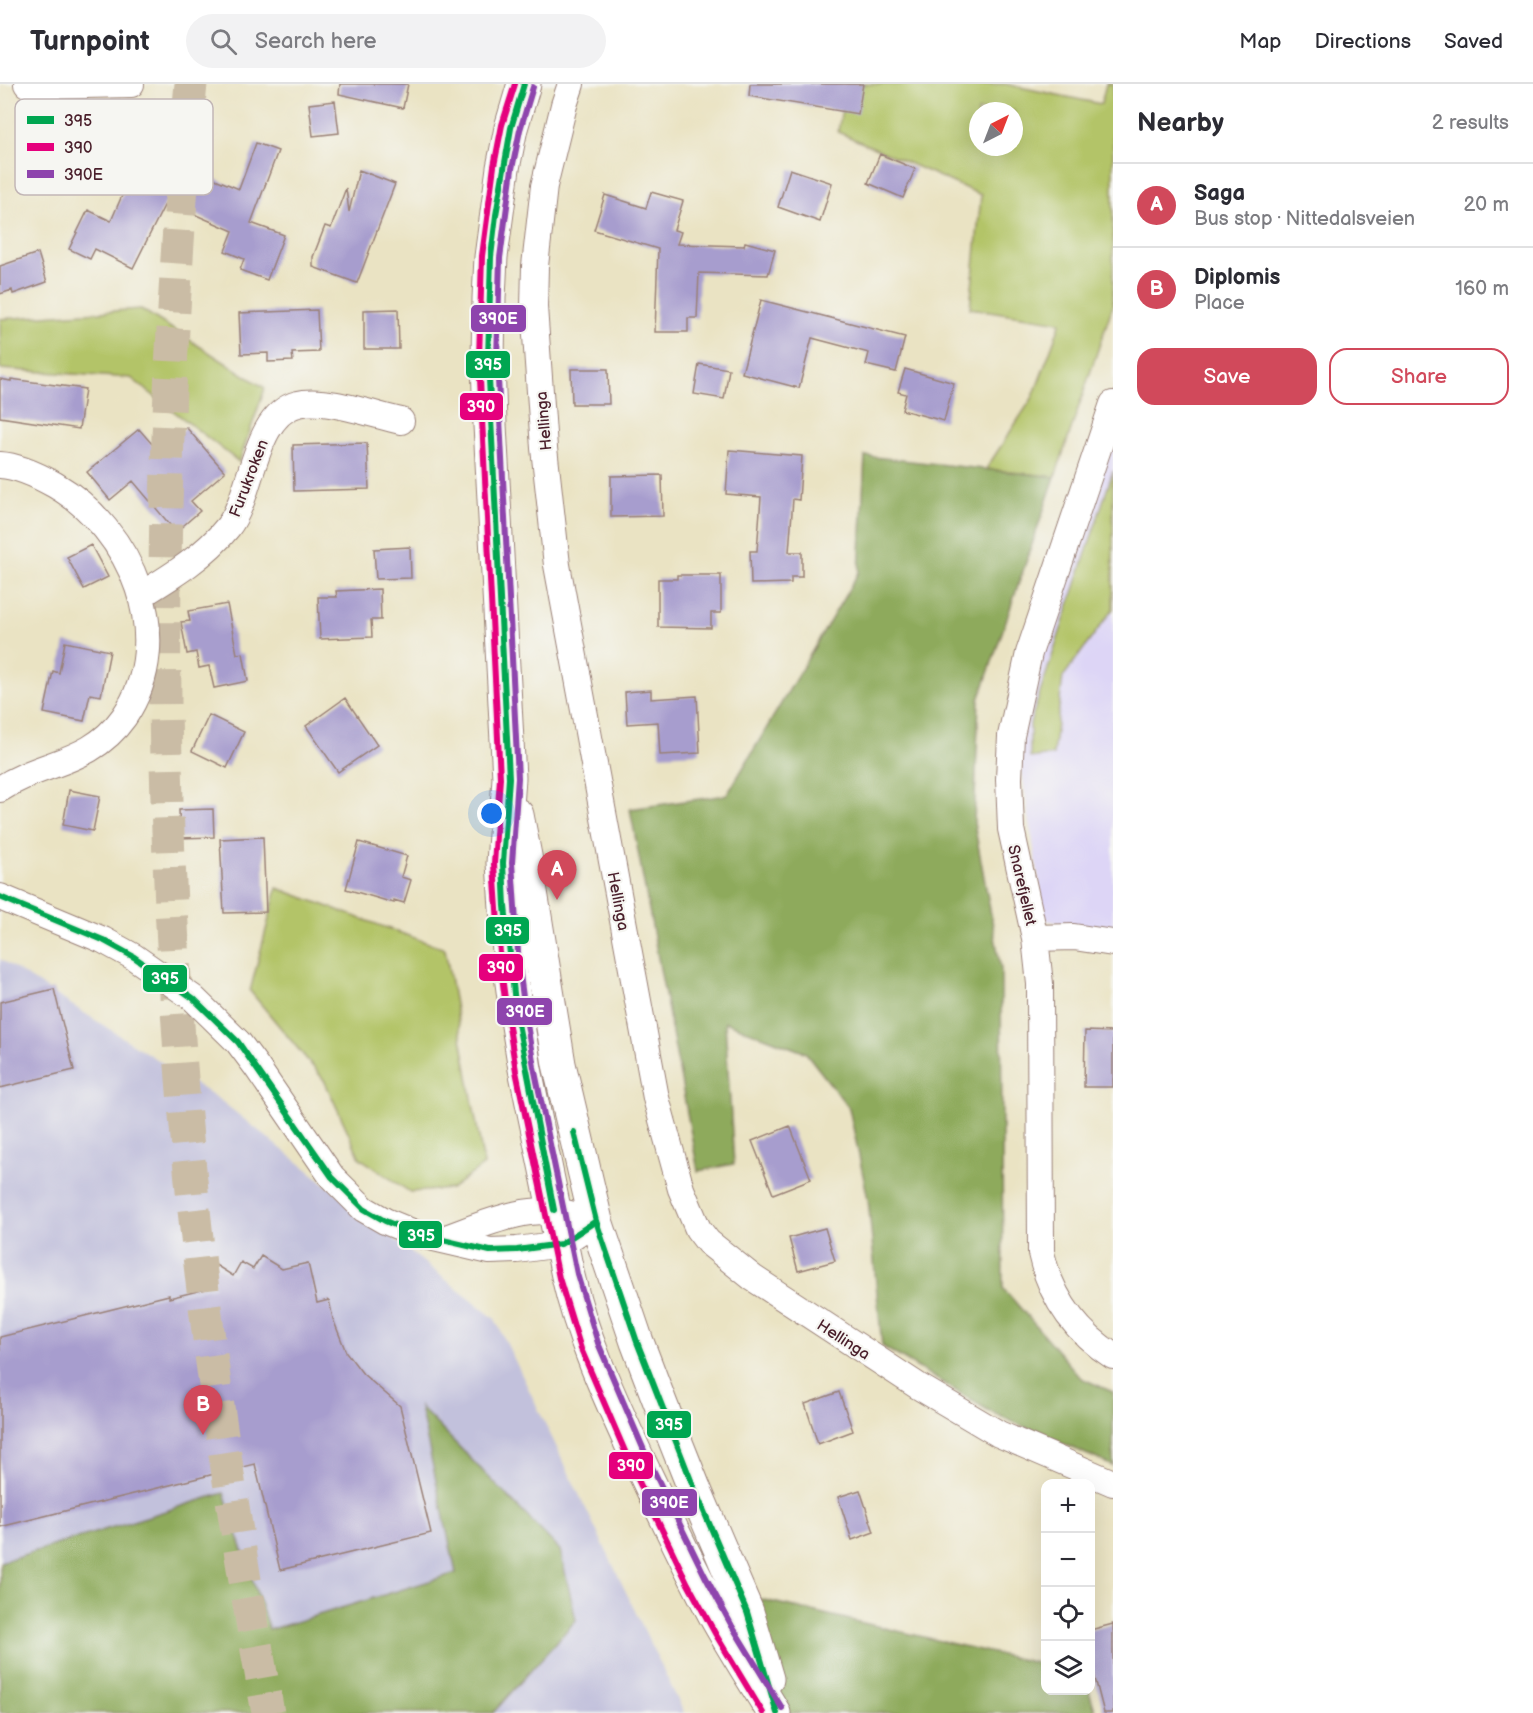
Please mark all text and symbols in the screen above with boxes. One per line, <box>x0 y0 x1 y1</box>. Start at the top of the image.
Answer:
search box <box>186 14 606 68</box>
text: Turnpoint <box>30 25 150 58</box>
icon: search <box>207 25 240 58</box>
text: Search here <box>255 28 377 55</box>
text: Map <box>1239 29 1282 54</box>
text: Directions <box>1315 29 1411 54</box>
text: Saved <box>1444 29 1503 54</box>
legend <box>15 99 213 195</box>
north arrow <box>969 102 1023 156</box>
text: Nearby <box>1137 108 1224 139</box>
text: 2 results <box>1432 111 1509 135</box>
text: 395 <box>64 112 92 131</box>
text: 390 <box>64 139 93 158</box>
text: 390E <box>64 166 103 185</box>
text: Saga <box>1194 180 1245 207</box>
text: A <box>1150 193 1163 217</box>
text: 20 m <box>1464 193 1509 217</box>
text: Bus stop · Nittedalsveien <box>1194 207 1415 231</box>
text: Diplomis <box>1194 264 1280 291</box>
text: B <box>1149 277 1164 301</box>
text: 160 m <box>1455 277 1509 301</box>
text: Place <box>1194 291 1245 315</box>
line badge: 390E <box>470 304 527 333</box>
text: 390E <box>478 310 518 329</box>
button: Save <box>1137 348 1317 405</box>
button: Share <box>1329 348 1509 405</box>
line badge: 395 <box>465 350 511 379</box>
text: 395 <box>474 356 502 375</box>
street label: Hellinga <box>532 390 557 451</box>
line badge: 390 <box>459 392 504 421</box>
text: 390 <box>467 398 495 417</box>
street label: Furukroken <box>226 437 273 520</box>
your location <box>477 799 506 828</box>
street label: Snarefjellet <box>1003 843 1040 928</box>
pin: A <box>538 850 576 900</box>
street label: Hellinga <box>603 870 633 932</box>
line badge: 395 <box>485 916 530 945</box>
text: 395 <box>494 922 522 941</box>
line badge: 390 <box>478 953 524 982</box>
text: 390 <box>487 959 515 978</box>
line badge: 395 <box>142 964 188 993</box>
text: 395 <box>151 970 179 989</box>
line badge: 390E <box>496 997 553 1026</box>
text: 390E <box>505 1003 545 1022</box>
line badge: 395 <box>398 1220 443 1249</box>
text: 395 <box>407 1227 435 1246</box>
street label: Hellinga <box>813 1316 873 1364</box>
pin: B <box>184 1386 222 1435</box>
line badge: 395 <box>646 1410 692 1439</box>
text: 395 <box>655 1416 683 1435</box>
line badge: 390 <box>608 1451 654 1480</box>
text: 390 <box>617 1457 645 1476</box>
map controls <box>1041 1479 1095 1695</box>
button: + <box>1041 1479 1095 1533</box>
line badge: 390E <box>641 1488 698 1517</box>
text: 390E <box>649 1494 689 1513</box>
button: − <box>1041 1533 1095 1587</box>
button: locate <box>1041 1587 1095 1641</box>
button: layers <box>1041 1641 1095 1695</box>

